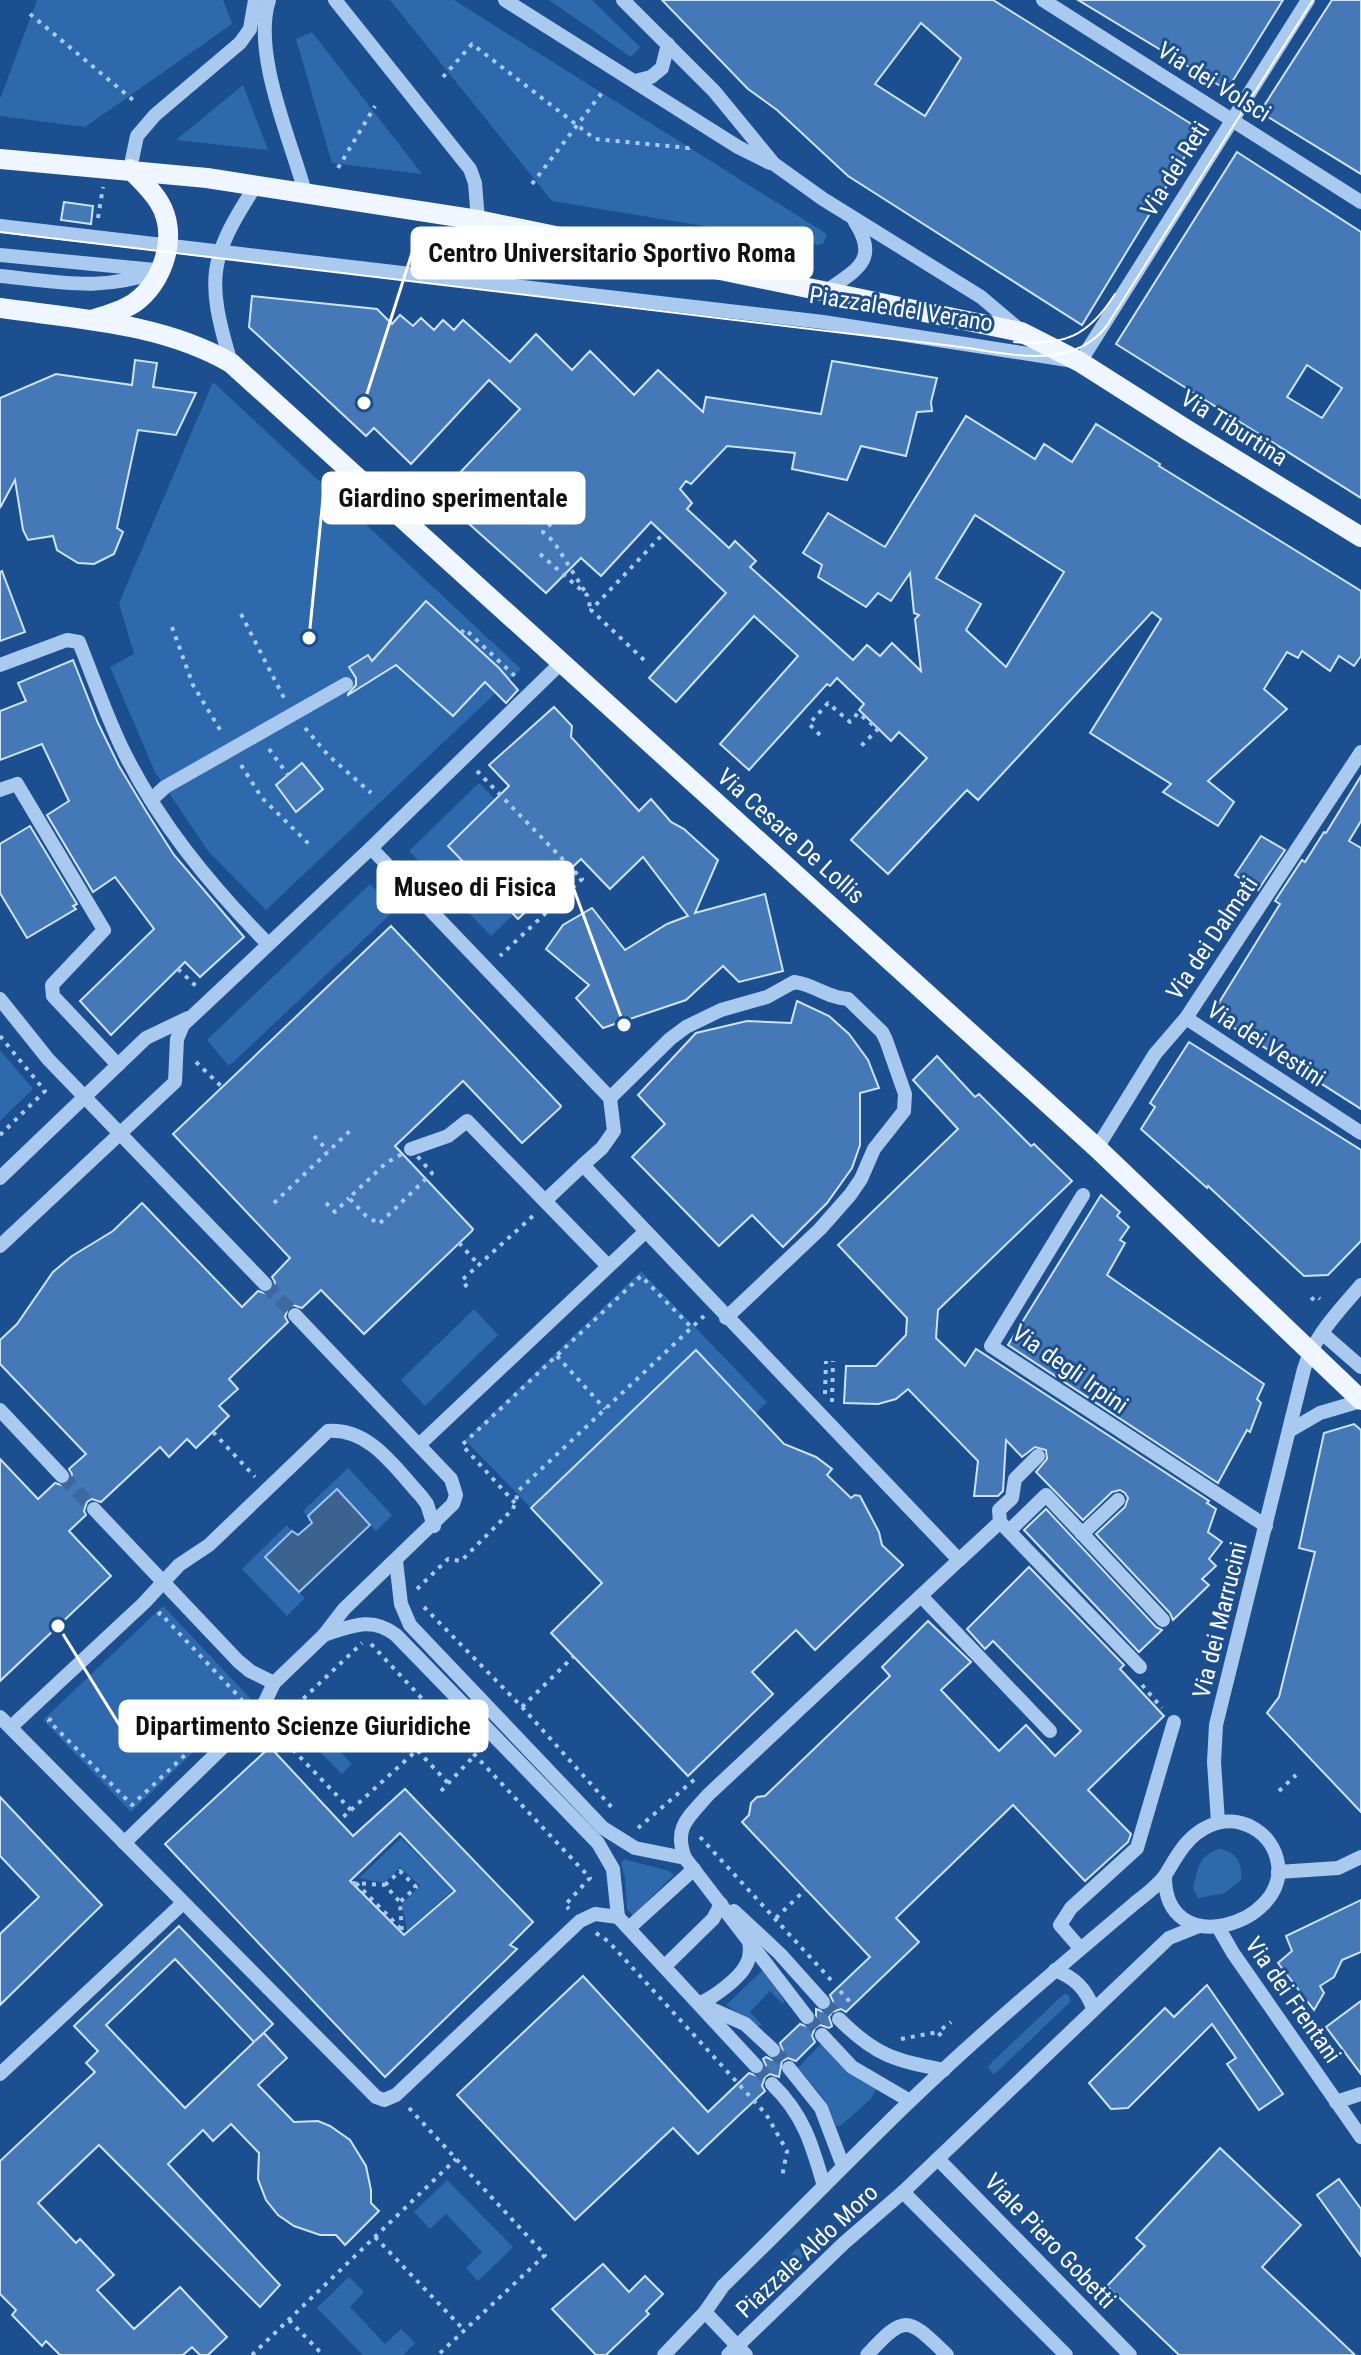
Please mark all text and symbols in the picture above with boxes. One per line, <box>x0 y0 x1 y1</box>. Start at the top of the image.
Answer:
street label: Via dei Volsci <box>1152 36 1276 128</box>
street label: Via dei Reti <box>1135 116 1215 222</box>
callout: Centro Universitario Sportivo Roma <box>412 228 812 278</box>
text: Centro Universitario Sportivo Roma <box>428 238 796 268</box>
street label: Piazzale del Verano <box>807 281 995 337</box>
street label: Via Tiburtina <box>1175 384 1293 472</box>
callout: Giardino sperimentale <box>323 473 584 523</box>
text: Giardino sperimentale <box>338 483 568 513</box>
street label: Via Cesare De Lollis <box>712 763 870 909</box>
callout: Museo di Fisica <box>378 862 573 912</box>
street label: Via dei Dalmati <box>1160 871 1264 1005</box>
text: Museo di Fisica <box>394 872 556 902</box>
street label: Via dei Vestini <box>1202 995 1330 1093</box>
street label: Via degli Irpini <box>1007 1319 1133 1419</box>
street label: Via dei Marrucini <box>1187 1539 1253 1701</box>
callout: Dipartimento Scienze Giuridiche <box>120 1701 487 1751</box>
text: Dipartimento Scienze Giuridiche <box>135 1711 471 1741</box>
street label: Via dei Frentani <box>1239 1932 1347 2068</box>
street label: Viale Piero Gobetti <box>979 2168 1121 2314</box>
street label: Piazzale Aldo Moro <box>730 2178 884 2324</box>

